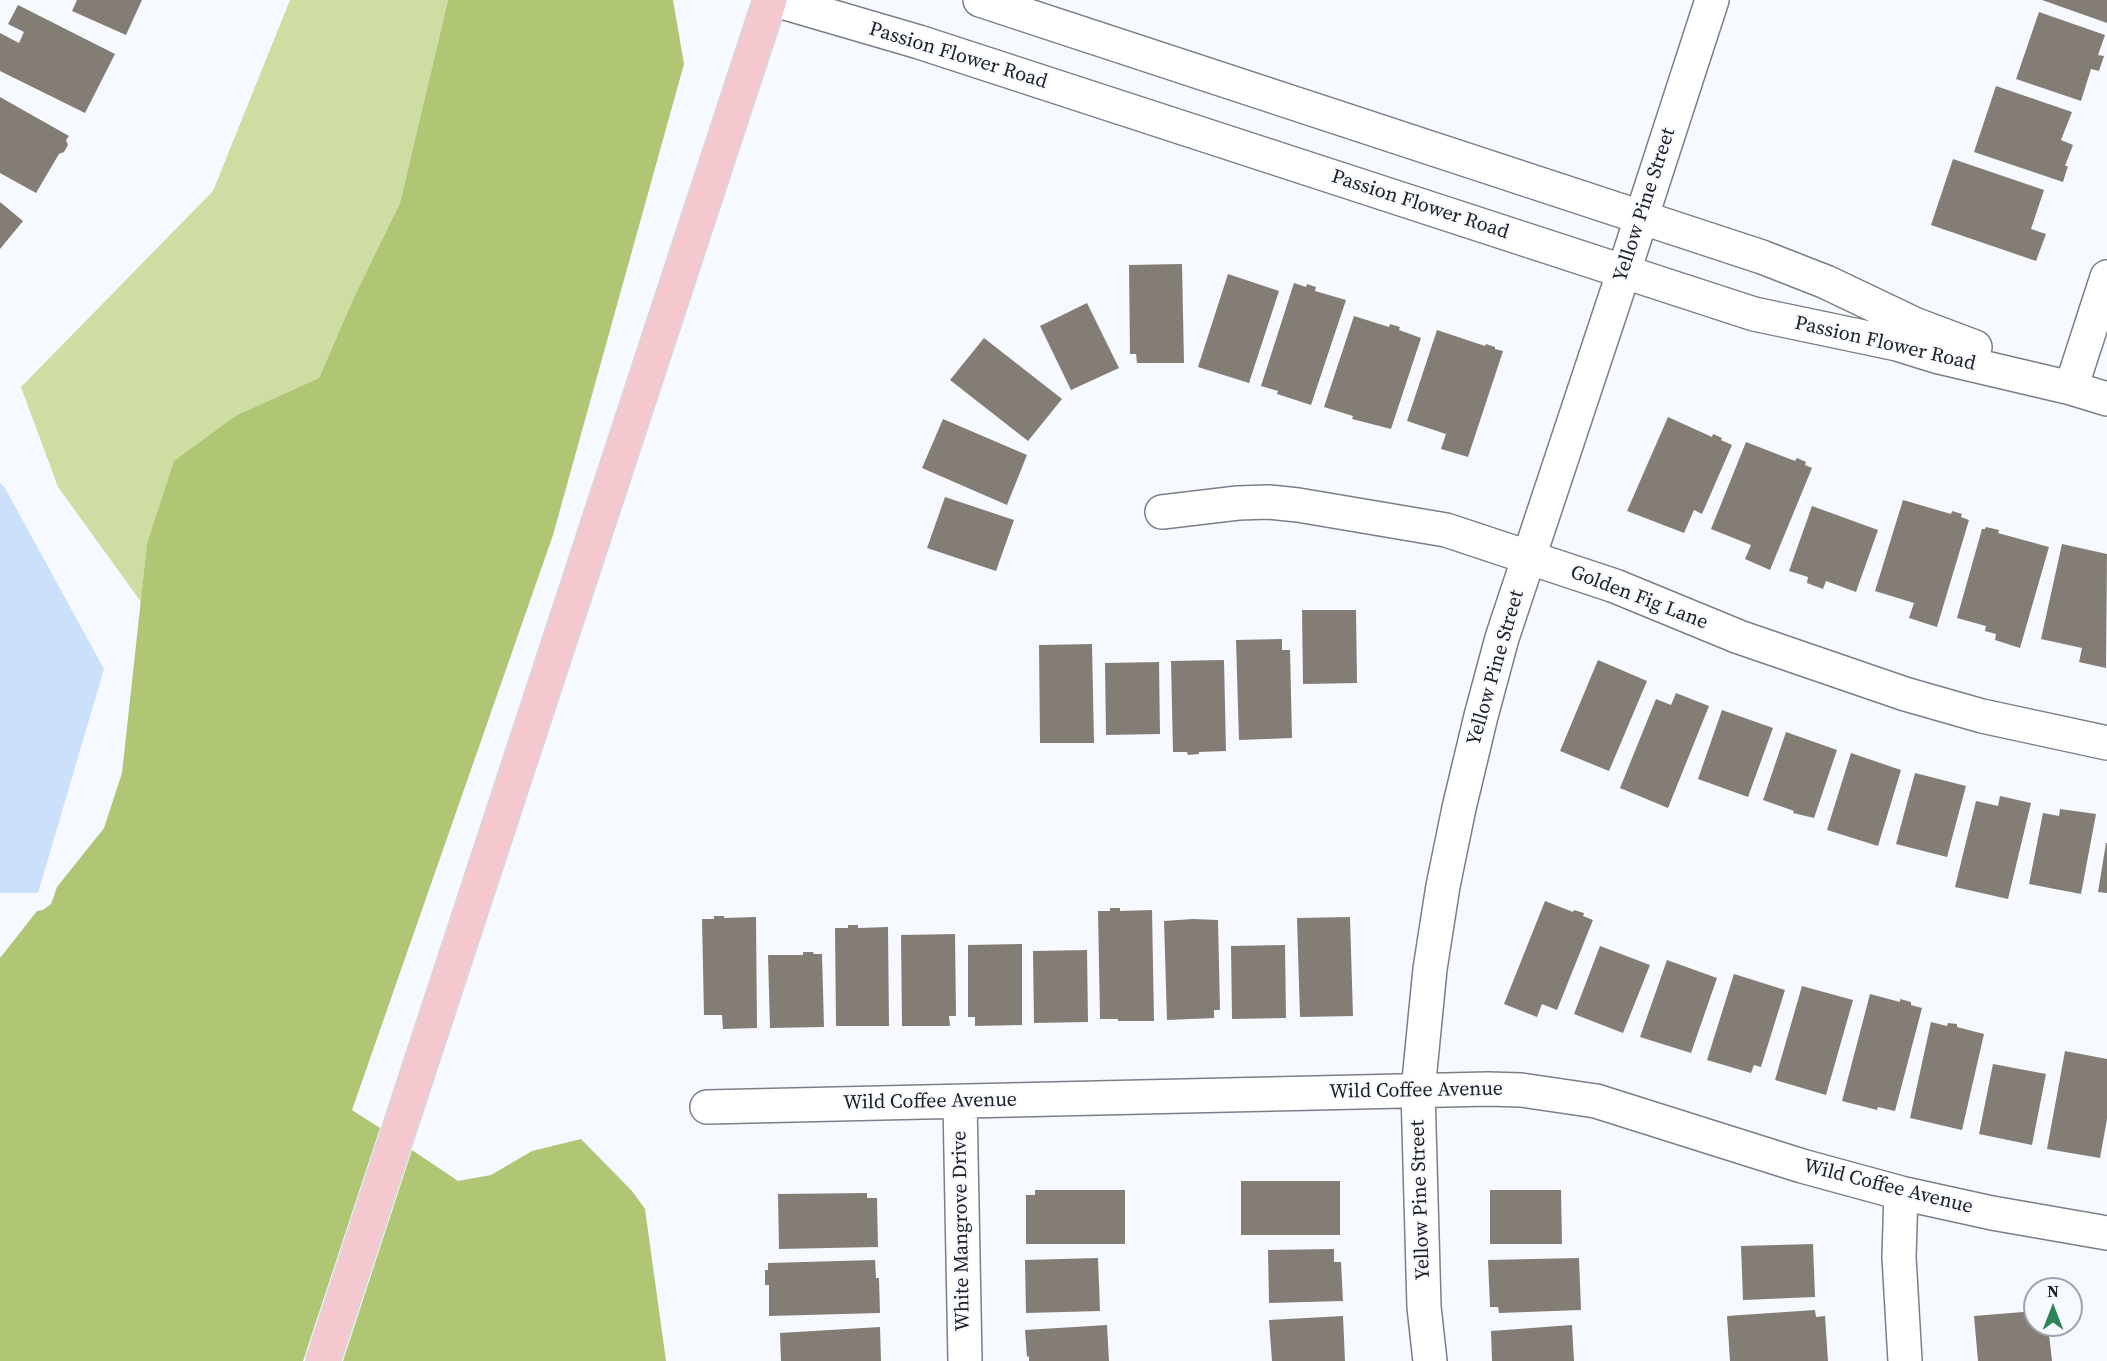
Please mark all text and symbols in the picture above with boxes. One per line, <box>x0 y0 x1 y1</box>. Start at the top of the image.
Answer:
street label: Passion Flower Road <box>866 17 1050 95</box>
street label: Yellow Pine Street <box>1609 125 1681 285</box>
street label: Passion Flower Road <box>1328 165 1512 245</box>
street label: Passion Flower Road <box>1792 311 1978 377</box>
street label: Golden Fig Lane <box>1567 561 1711 635</box>
street label: Yellow Pine Street <box>1462 588 1530 748</box>
street label: Wild Coffee Avenue <box>1329 1077 1503 1105</box>
street label: Wild Coffee Avenue <box>843 1088 1017 1116</box>
street label: Yellow Pine Street <box>1406 1119 1436 1281</box>
street label: White Mangrove Drive <box>948 1130 976 1332</box>
street label: Wild Coffee Avenue <box>1801 1154 1975 1220</box>
north arrow <box>2023 1277 2083 1337</box>
text: N <box>2047 1280 2059 1302</box>

